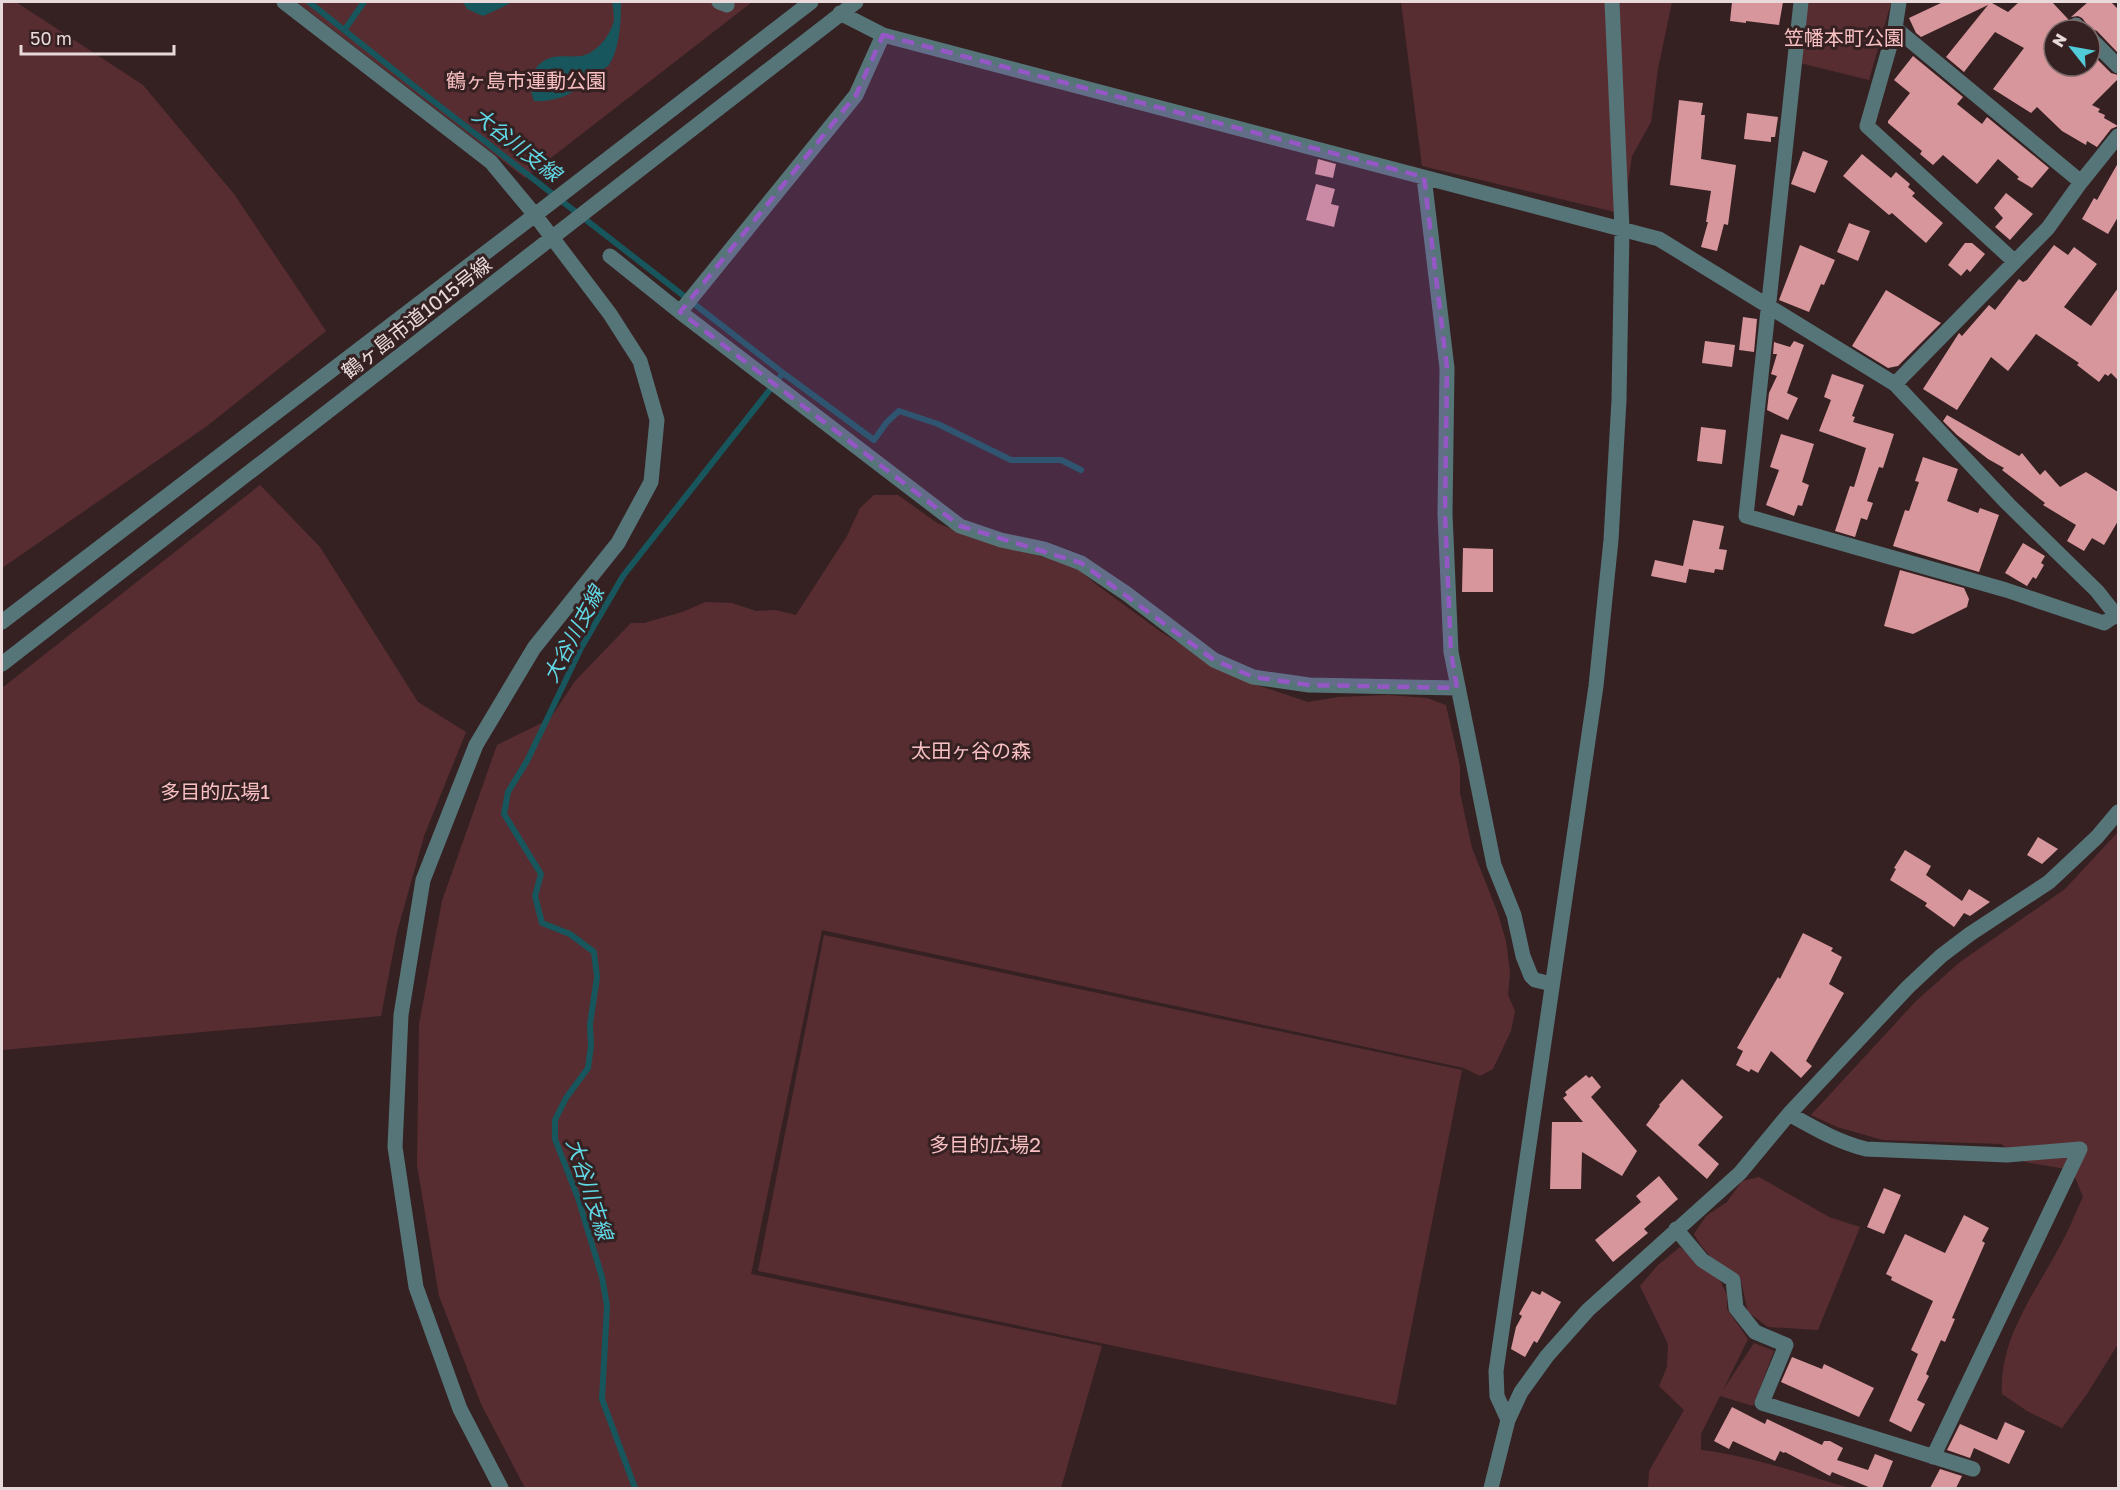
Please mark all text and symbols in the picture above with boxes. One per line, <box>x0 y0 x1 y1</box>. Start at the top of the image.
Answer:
scale bar <box>21 18 174 56</box>
north arrow <box>2042 18 2102 78</box>
park label: 笠幡本町公園 <box>1784 25 1904 49</box>
text: 50 m <box>30 27 72 49</box>
text: N <box>2047 30 2071 51</box>
park label: 鶴ヶ島市運動公園 <box>446 68 606 92</box>
water label: 大谷川支線 <box>468 101 569 188</box>
street label: 鶴ヶ島市道1015号線 <box>336 251 496 383</box>
water label: 大谷川支線 <box>537 579 611 686</box>
park label: 太田ヶ谷の森 <box>911 738 1031 762</box>
park label: 多目的広場1 <box>160 779 270 803</box>
park label: 多目的広場2 <box>929 1132 1041 1156</box>
water label: 大谷川支線 <box>561 1135 620 1246</box>

